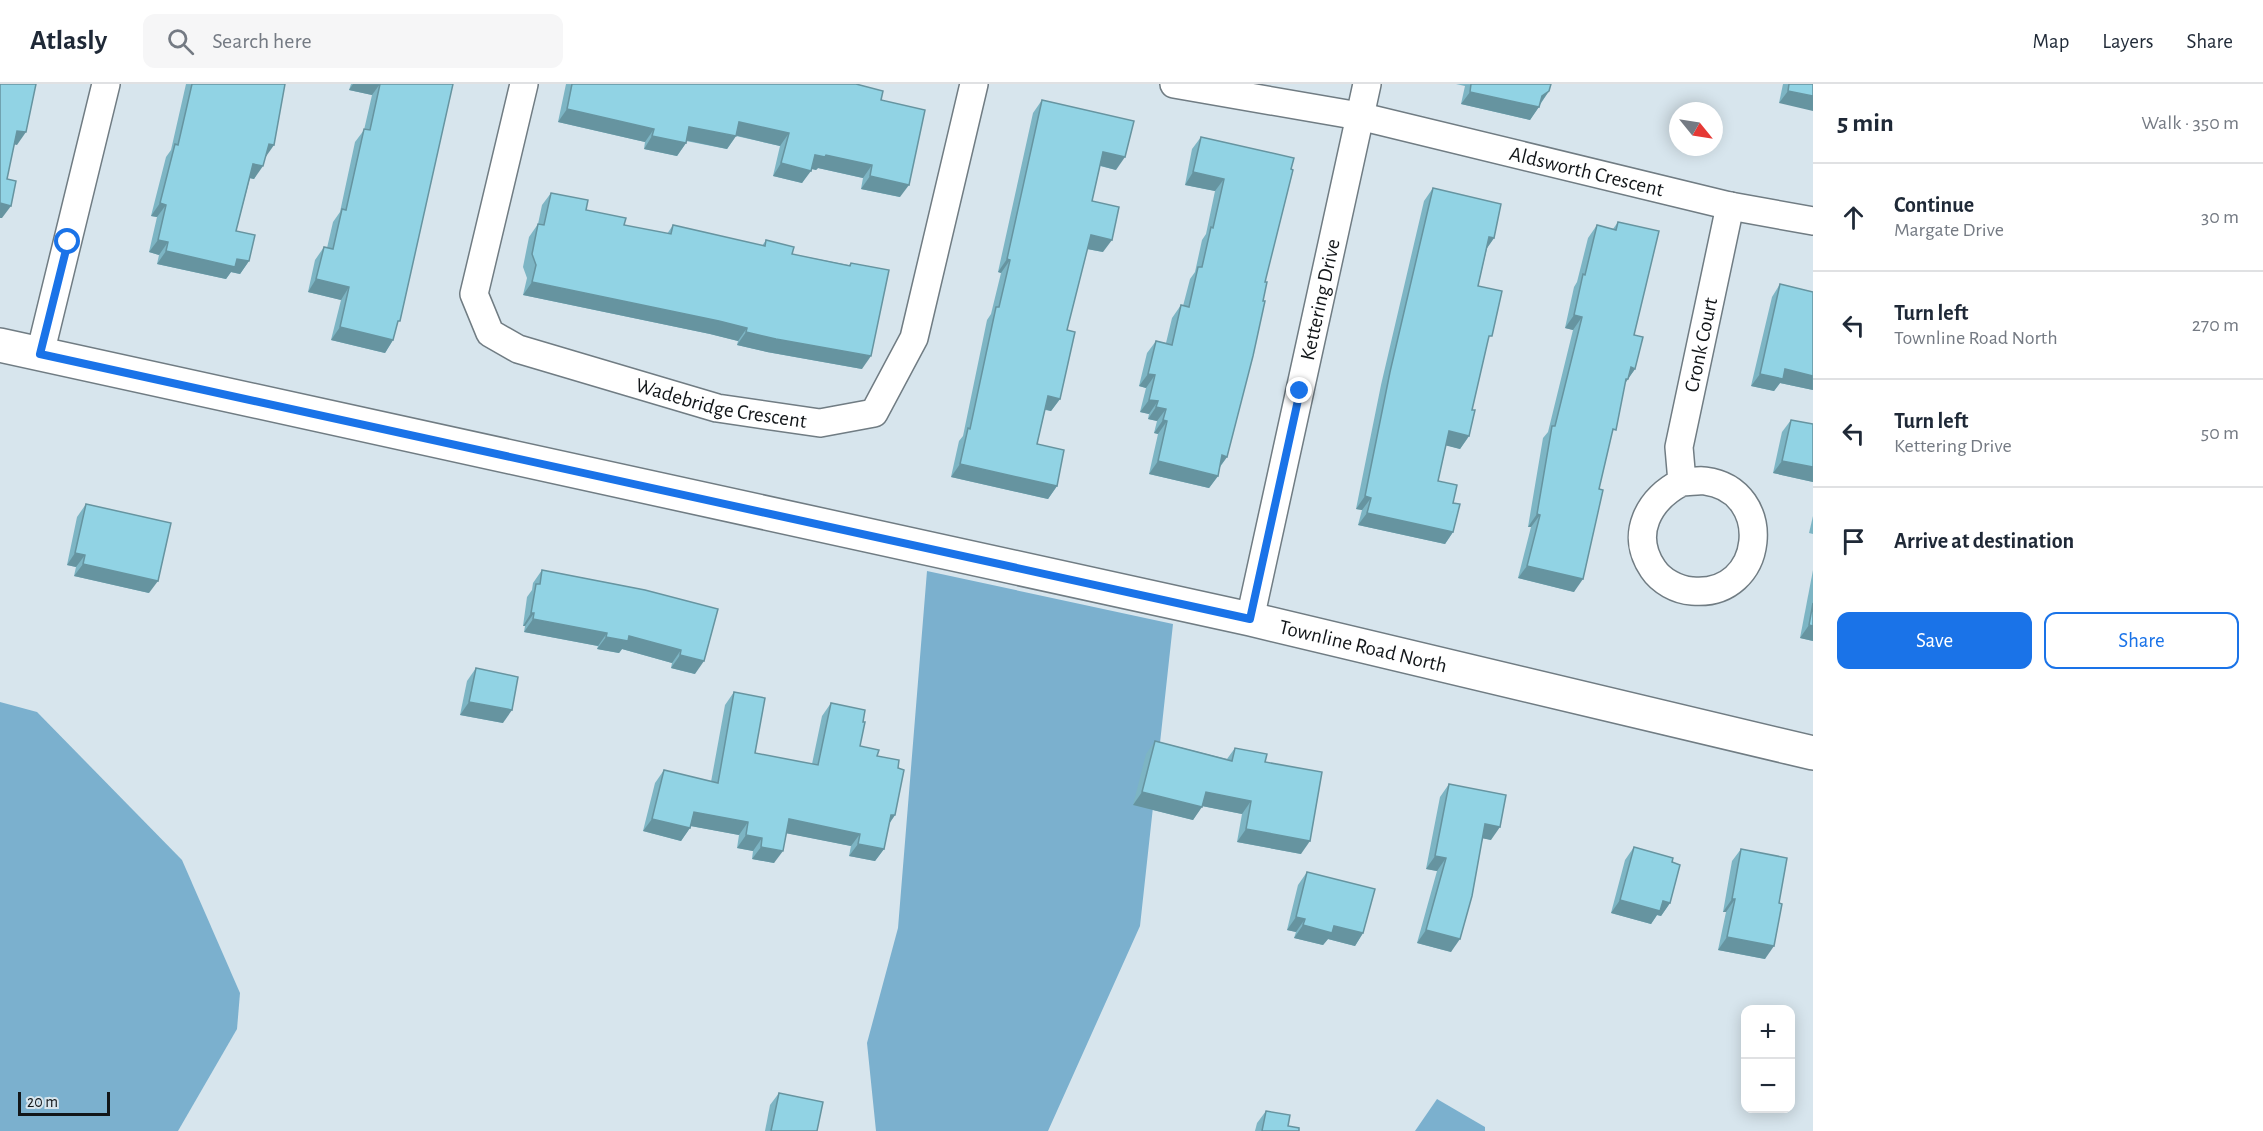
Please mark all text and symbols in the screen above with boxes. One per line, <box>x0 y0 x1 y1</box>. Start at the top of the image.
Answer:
search box <box>143 14 563 68</box>
icon: search <box>164 25 197 58</box>
text: Atlasly <box>30 27 107 55</box>
text: Search here <box>212 30 312 52</box>
text: Map <box>2033 31 2069 52</box>
text: Layers <box>2102 31 2153 52</box>
text: Share <box>2186 31 2233 52</box>
north arrow <box>1669 102 1723 156</box>
text: 5 min <box>1837 110 1894 136</box>
text: Walk · 350 m <box>2141 113 2239 133</box>
street label: Aldsworth Crescent <box>1507 143 1666 201</box>
text: Continue <box>1894 194 1974 216</box>
icon: ahead <box>1837 201 1870 234</box>
text: 30 m <box>2201 207 2239 227</box>
text: Margate Drive <box>1894 220 2004 240</box>
route start <box>54 228 80 254</box>
street label: Kettering Drive <box>1297 237 1344 362</box>
street label: Cronk Court <box>1681 295 1721 394</box>
text: Turn left <box>1894 302 1968 324</box>
icon: left <box>1837 309 1870 342</box>
text: 270 m <box>2192 315 2239 335</box>
text: Townline Road North <box>1894 328 2058 348</box>
street label: Wadebridge Crescent <box>633 374 808 432</box>
route end <box>1286 377 1312 403</box>
text: Turn left <box>1894 410 1968 432</box>
icon: left <box>1837 417 1870 450</box>
text: 50 m <box>2201 423 2239 443</box>
text: Kettering Drive <box>1894 436 2012 456</box>
icon: arrive <box>1837 525 1870 558</box>
text: Arrive at destination <box>1894 530 2074 552</box>
button: Save <box>1837 612 2032 669</box>
button: Share <box>2044 612 2239 669</box>
street label: Townline Road North <box>1277 616 1449 677</box>
map controls <box>1741 1005 1795 1113</box>
button: + <box>1741 1005 1795 1059</box>
button: − <box>1741 1059 1795 1113</box>
scale bar <box>18 1089 110 1116</box>
text: 20 m <box>27 1094 58 1110</box>

